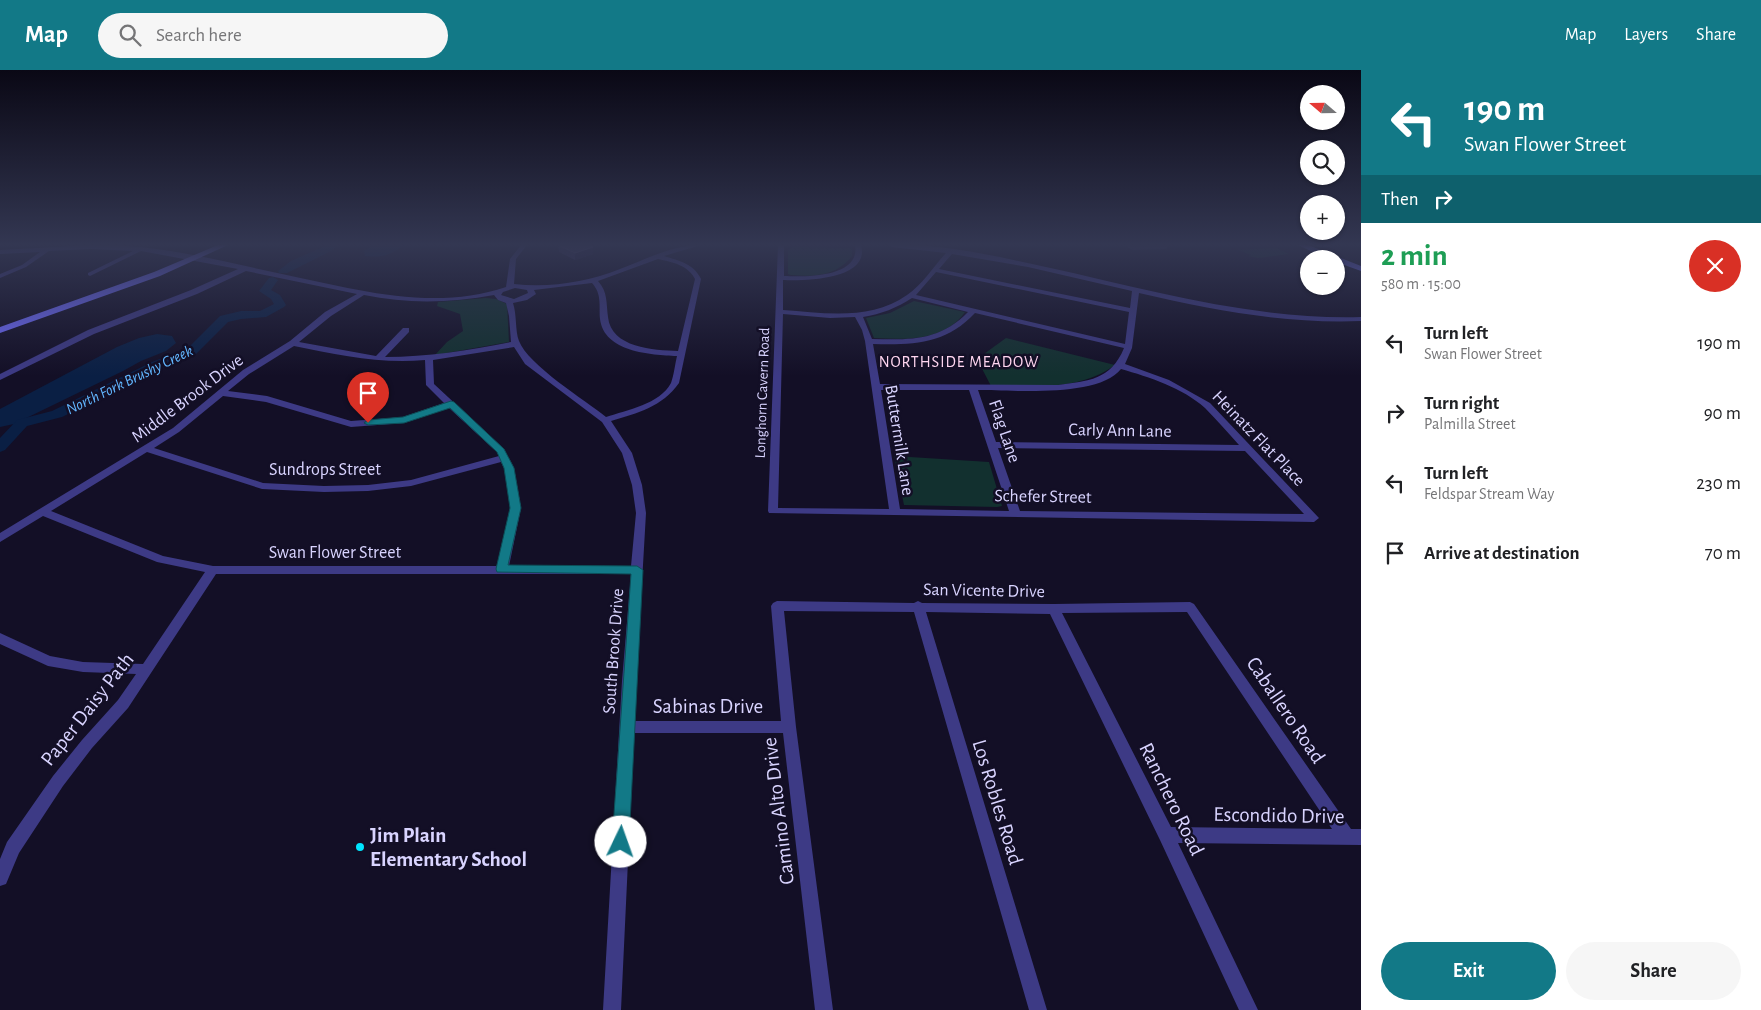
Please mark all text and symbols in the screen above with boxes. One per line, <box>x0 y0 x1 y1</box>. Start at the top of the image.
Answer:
search box <box>98 13 448 58</box>
icon: search <box>116 21 144 49</box>
text: Map <box>25 23 68 47</box>
text: Search here <box>156 26 242 45</box>
text: Map <box>1565 26 1596 44</box>
text: Layers <box>1624 26 1668 44</box>
text: Share <box>1696 26 1736 44</box>
north arrow <box>1300 85 1345 130</box>
map controls <box>1300 85 1345 295</box>
icon: left <box>1381 90 1446 155</box>
text: 190 m <box>1464 92 1545 127</box>
text: Swan Flower Street <box>1464 133 1626 155</box>
button: search <box>1300 140 1345 185</box>
icon: right <box>1429 185 1457 213</box>
text: Then <box>1381 190 1419 209</box>
button: + <box>1300 195 1345 240</box>
button: close <box>1689 240 1741 292</box>
text: 2 min <box>1381 241 1448 271</box>
button: − <box>1300 250 1345 295</box>
text: 580 m · 15:00 <box>1381 276 1461 292</box>
text: Turn left <box>1424 324 1488 343</box>
street label: Longhorn Cavern Road <box>753 327 772 459</box>
icon: left <box>1381 329 1409 357</box>
text: 190 m <box>1697 334 1741 353</box>
water label: North Fork Brushy Creek <box>63 342 195 418</box>
text: Swan Flower Street <box>1424 346 1542 362</box>
street label: Middle Brook Drive <box>128 351 247 446</box>
district label: NORTHSIDE MEADOW <box>879 354 1039 370</box>
pin <box>347 372 389 423</box>
icon: arrive <box>354 379 382 407</box>
street label: Buttermilk Lane <box>881 384 917 497</box>
street label: Heinatz Flat Place <box>1208 388 1308 490</box>
text: Turn right <box>1424 394 1499 413</box>
street label: Flag Lane <box>985 397 1023 465</box>
icon: right <box>1381 399 1409 427</box>
text: 90 m <box>1704 404 1741 423</box>
text: Palmilla Street <box>1424 416 1516 432</box>
street label: Carly Ann Lane <box>1068 421 1172 441</box>
street label: Sundrops Street <box>269 461 381 479</box>
text: Turn left <box>1424 464 1488 483</box>
icon: left <box>1381 469 1409 497</box>
text: 230 m <box>1696 474 1741 493</box>
text: Feldspar Stream Way <box>1424 486 1554 502</box>
street label: Schefer Street <box>994 487 1092 507</box>
icon: arrive <box>1381 539 1409 567</box>
street label: Swan Flower Street <box>269 544 402 562</box>
text: Arrive at destination <box>1424 544 1580 563</box>
text: 70 m <box>1705 544 1741 563</box>
street label: San Vicente Drive <box>923 581 1045 601</box>
street label: South Brook Drive <box>601 588 627 714</box>
street label: Paper Daisy Path <box>37 649 138 770</box>
street label: Caballero Road <box>1242 653 1329 767</box>
street label: Sabinas Drive <box>653 696 763 717</box>
street label: Camino Alto Drive <box>759 736 798 886</box>
street label: Los Robles Road <box>968 737 1027 867</box>
street label: Ranchero Road <box>1135 740 1208 859</box>
street label: Escondido Drive <box>1213 804 1345 827</box>
position arrow <box>594 815 646 867</box>
place label: Jim Plain Elementary School <box>370 825 527 870</box>
marker: Jim Plain Elementary School <box>354 841 366 853</box>
button: Exit <box>1381 942 1556 1000</box>
button: Share <box>1566 942 1741 1000</box>

